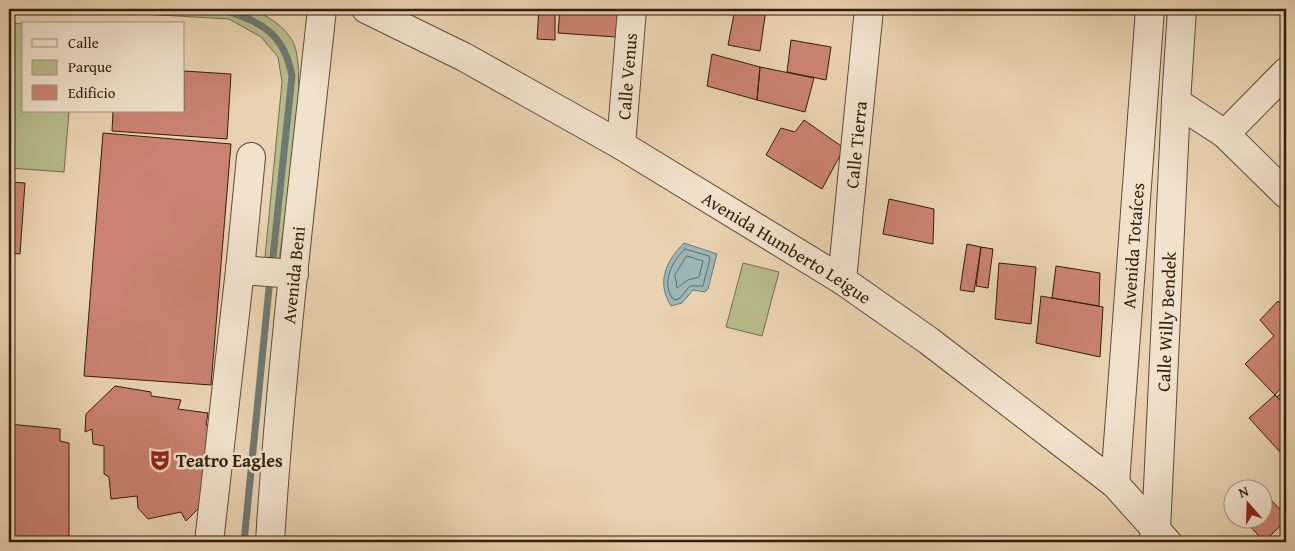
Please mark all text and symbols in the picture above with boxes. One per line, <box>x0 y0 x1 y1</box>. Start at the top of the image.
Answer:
legend <box>22 22 185 112</box>
text: Calle <box>68 32 99 53</box>
street label: Calle Venus <box>610 32 644 121</box>
text: Parque <box>68 56 112 77</box>
text: Edificio <box>68 82 116 103</box>
street label: Calle Tierra <box>838 99 873 190</box>
street label: Avenida Totaíces <box>1114 182 1151 310</box>
street label: Avenida Humberto Leigue <box>697 184 877 310</box>
street label: Avenida Beni <box>275 225 312 325</box>
street label: Calle Willy Bendek <box>1149 250 1183 392</box>
theatre icon: Teatro Eagles <box>147 447 173 473</box>
place label: Teatro Eagles <box>176 447 283 474</box>
north arrow <box>1222 478 1272 528</box>
text: N <box>1236 481 1252 503</box>

